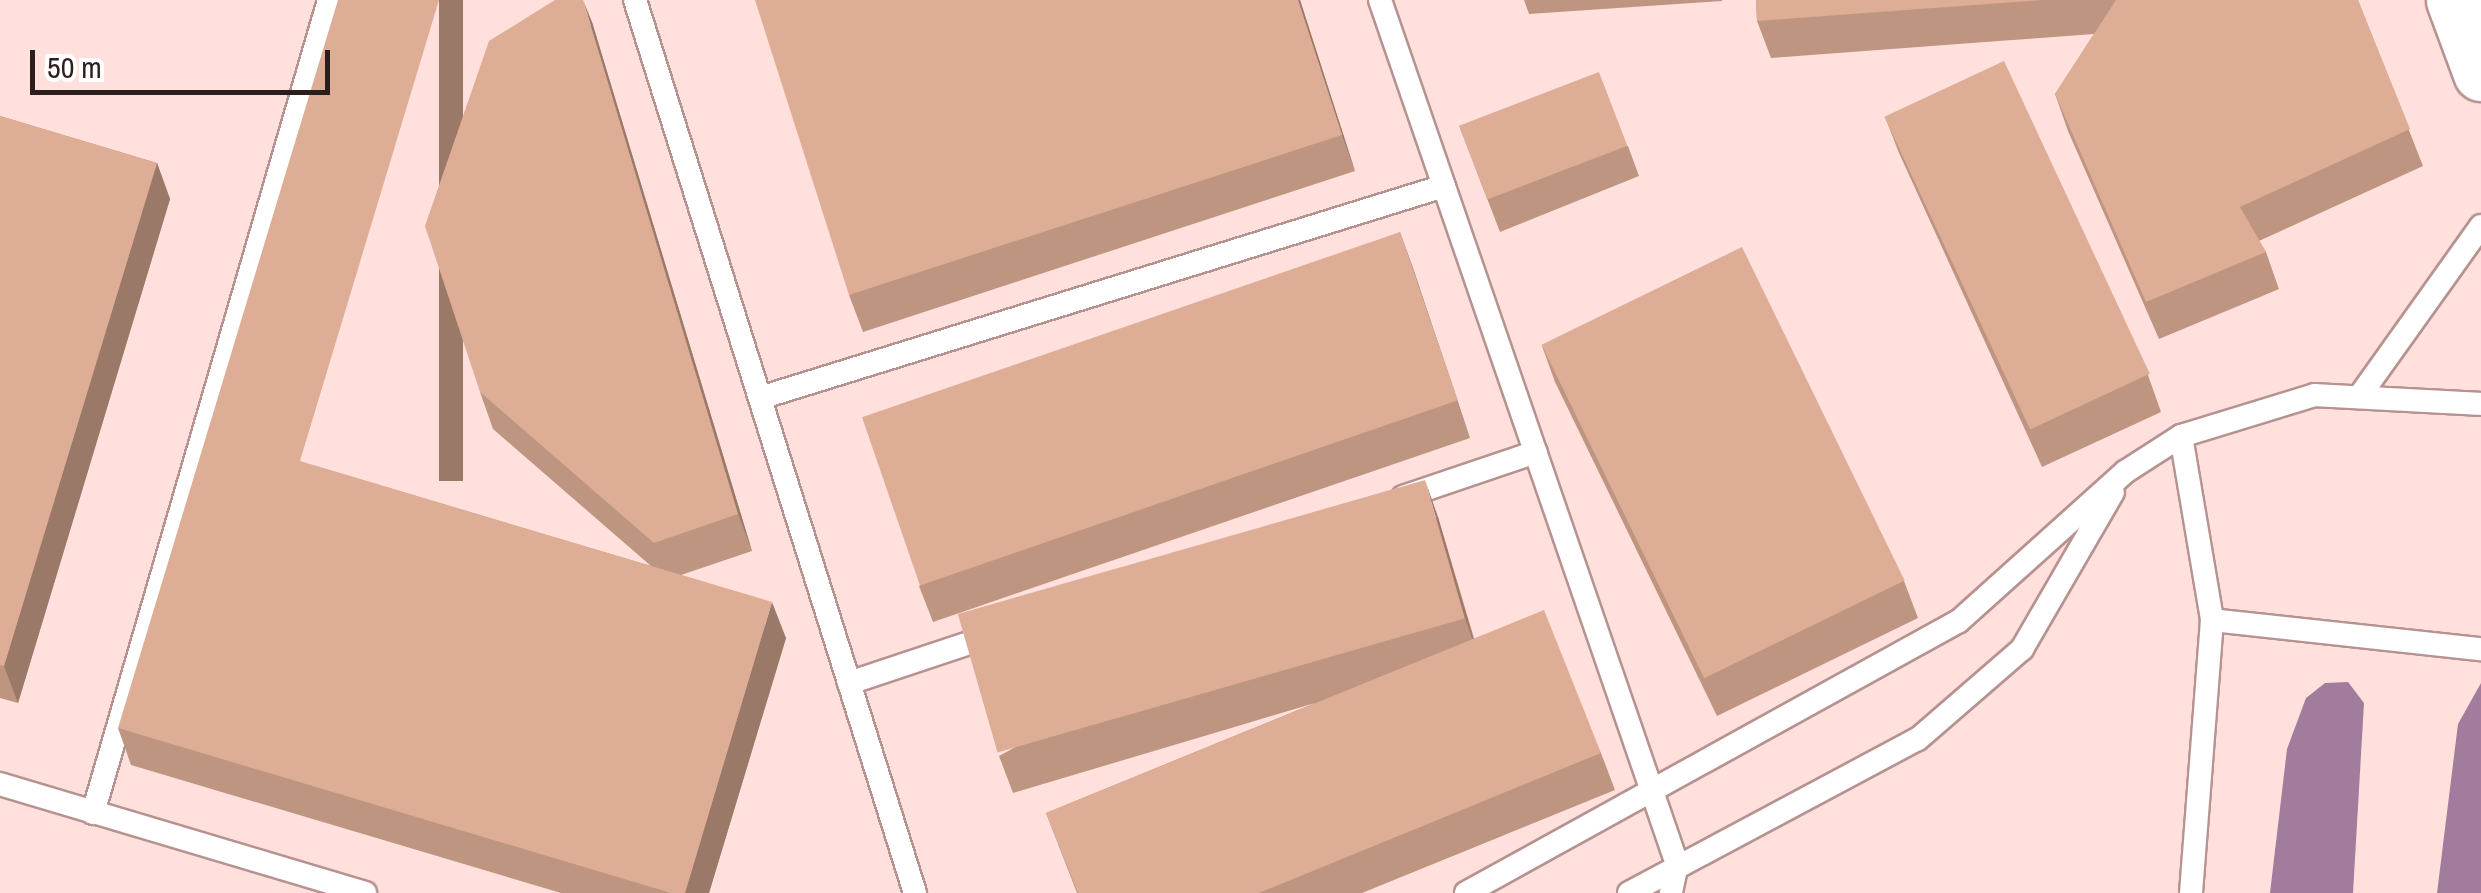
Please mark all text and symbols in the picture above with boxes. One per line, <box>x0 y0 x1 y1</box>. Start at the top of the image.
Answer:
scale bar <box>35 30 335 92</box>
text: 50 m <box>47 47 102 87</box>

